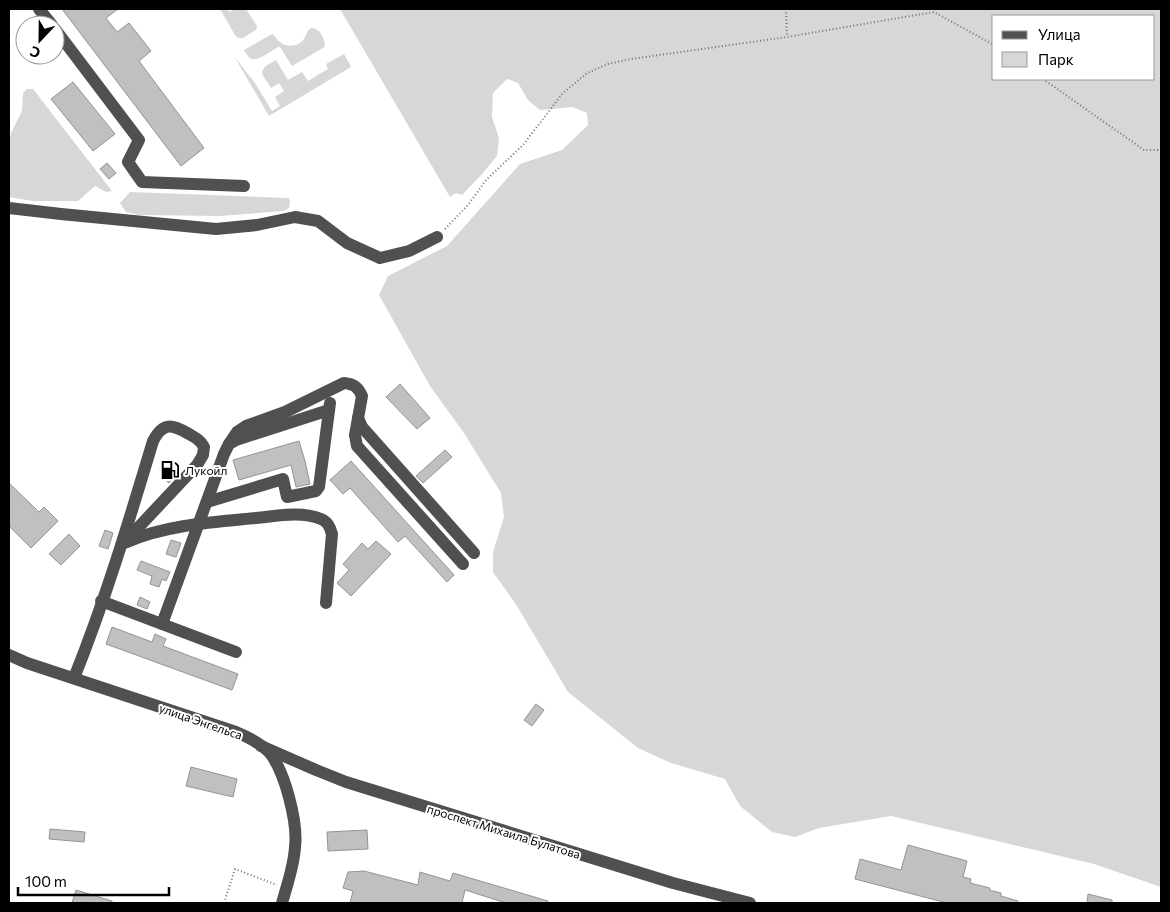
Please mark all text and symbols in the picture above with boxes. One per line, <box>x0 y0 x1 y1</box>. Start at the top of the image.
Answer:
north arrow <box>15 15 65 65</box>
legend <box>992 15 1155 80</box>
text: Улица <box>1038 25 1080 43</box>
text: С <box>27 43 43 62</box>
text: Парк <box>1038 50 1074 68</box>
fuel station icon: Лукойл <box>159 459 181 481</box>
place label: Лукойл <box>185 463 227 477</box>
street label: улица Энгельса <box>158 700 244 742</box>
street label: проспект Михаила Булатова <box>426 801 582 861</box>
scale bar <box>18 864 169 896</box>
text: 100 m <box>25 872 67 890</box>

